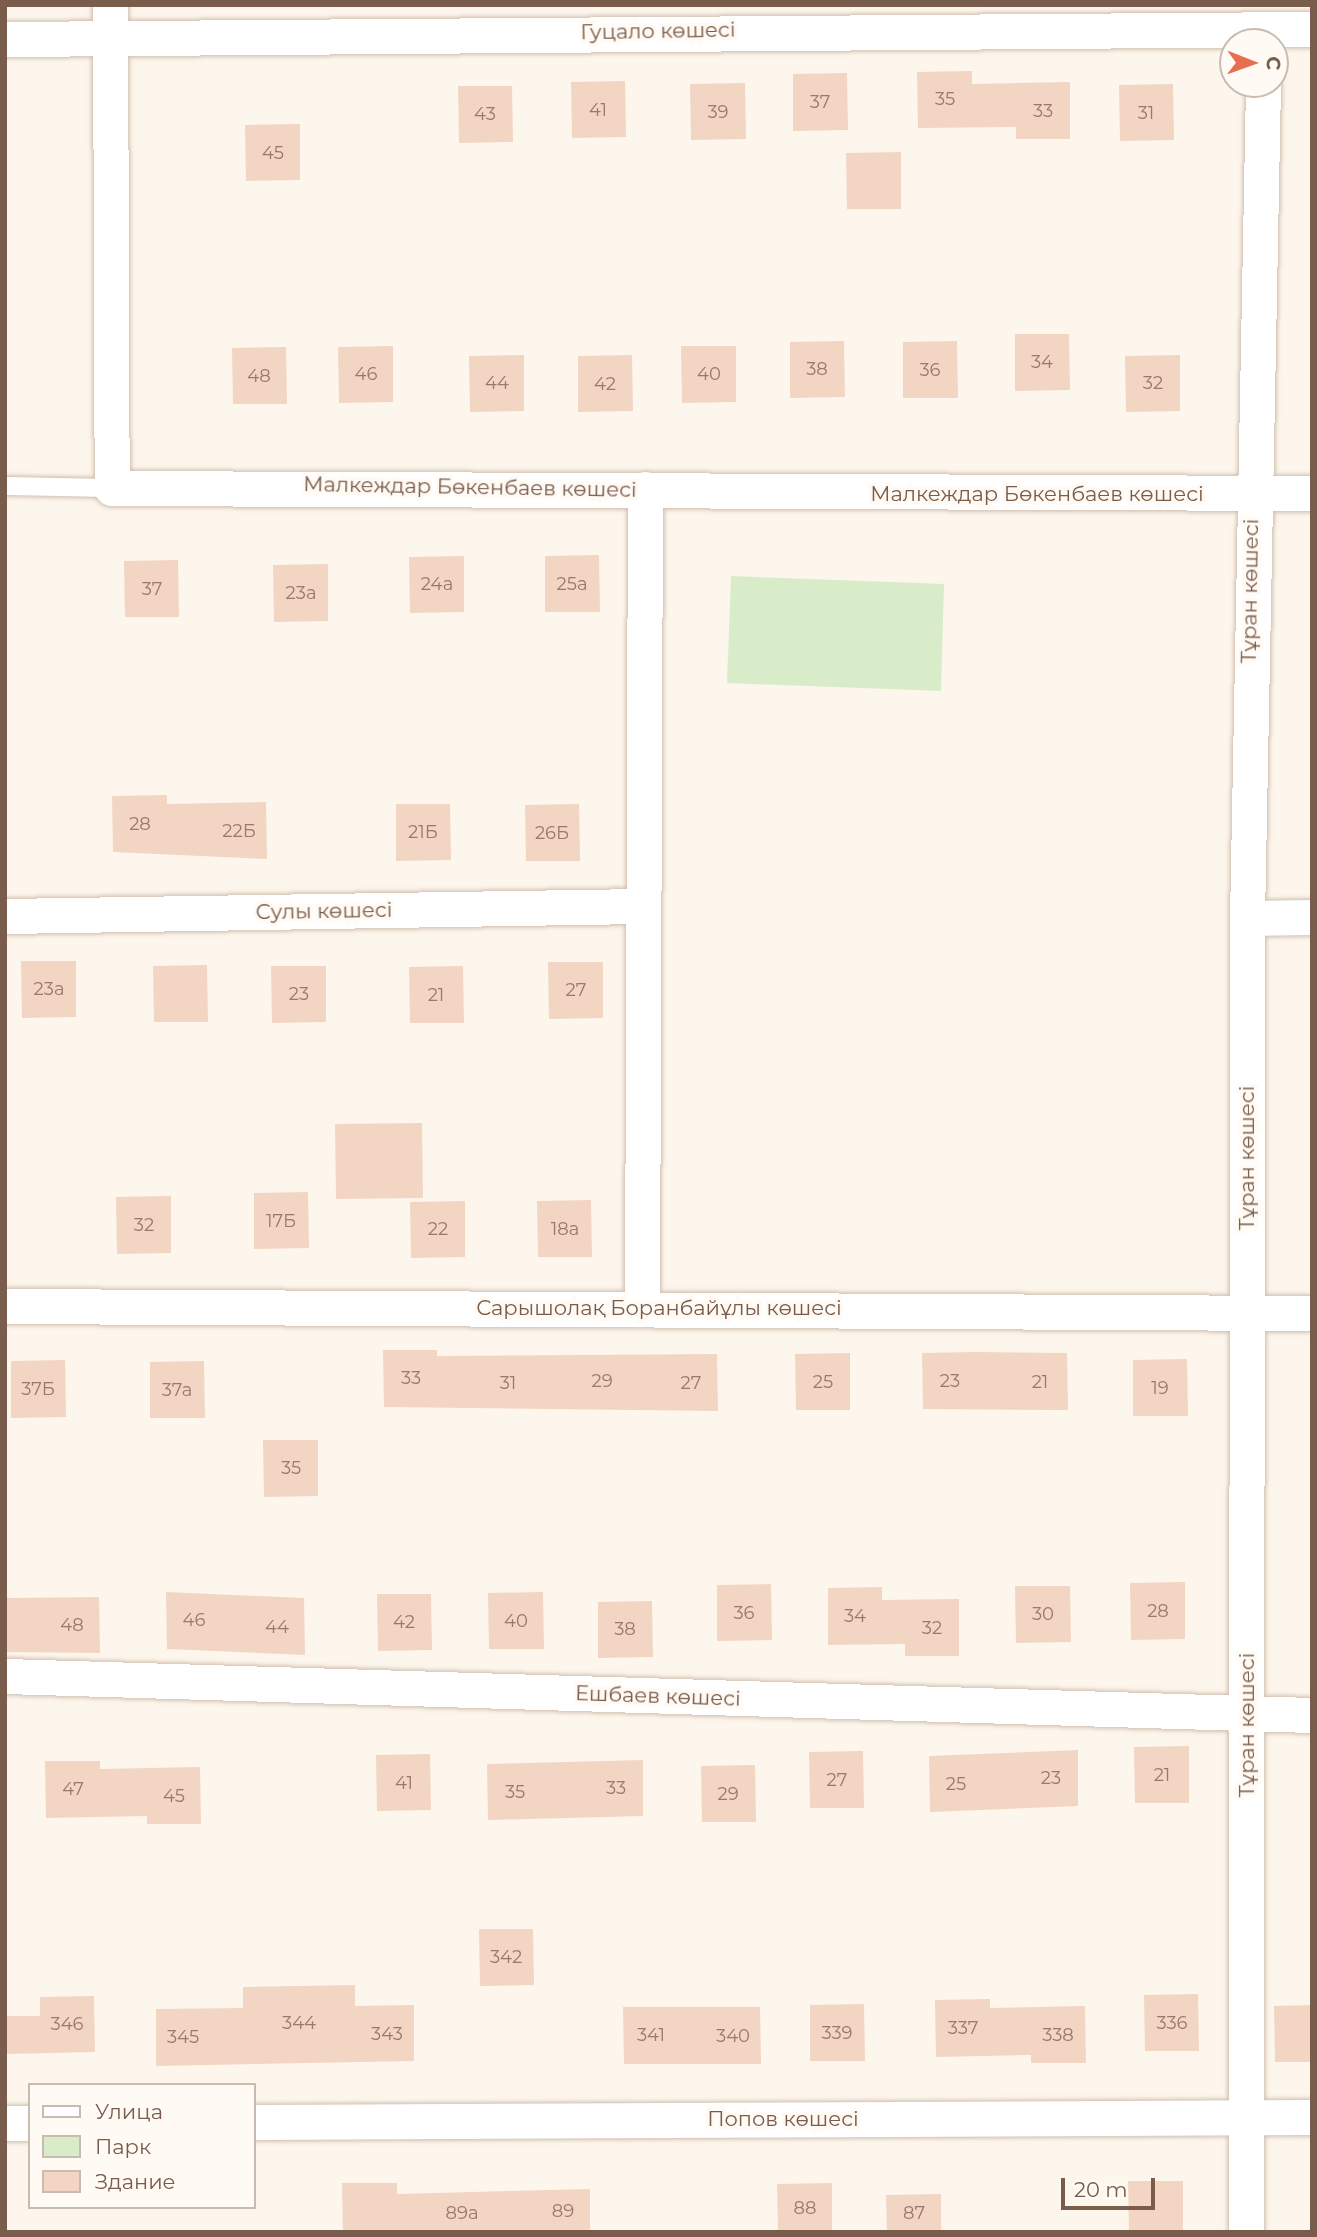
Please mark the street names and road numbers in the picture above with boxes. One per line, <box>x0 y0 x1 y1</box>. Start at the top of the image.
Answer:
street label: Гуцало көшесі <box>580 17 736 45</box>
street label: Малкеждар Бөкенбаев көшесі <box>303 471 637 503</box>
street label: Малкеждар Бөкенбаев көшесі <box>870 481 1204 507</box>
street label: Тұран көшесі <box>1236 518 1264 664</box>
street label: Сулы көшесі <box>255 897 393 925</box>
street label: Тұран көшесі <box>1234 1086 1260 1230</box>
street label: Сарышолақ Боранбайұлы көшесі <box>476 1295 842 1321</box>
street label: Тұран көшесі <box>1234 1653 1260 1797</box>
street label: Ешбаев көшесі <box>575 1681 741 1711</box>
street label: Попов көшесі <box>707 2106 859 2132</box>

